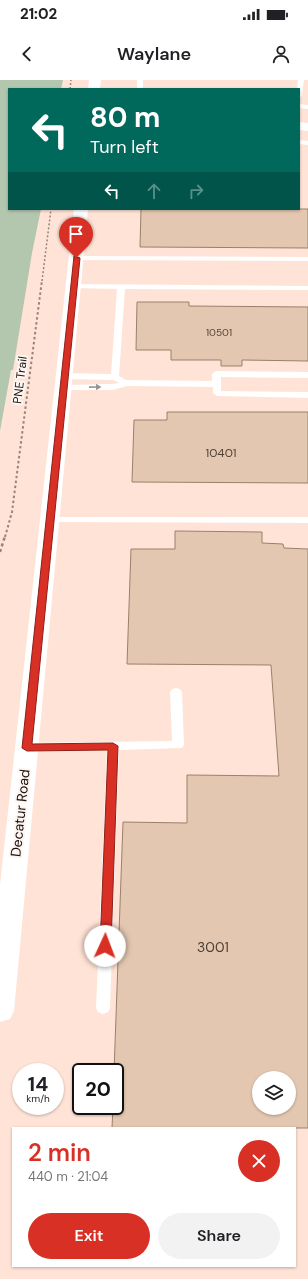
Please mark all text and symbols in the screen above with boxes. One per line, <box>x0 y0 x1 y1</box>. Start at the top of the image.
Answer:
text: 21:02 <box>20 4 57 24</box>
text: Waylane <box>117 42 191 66</box>
icon: back <box>16 43 38 65</box>
icon: person <box>270 43 292 65</box>
text: 80 m <box>90 99 160 136</box>
icon: left <box>24 104 76 156</box>
text: Turn left <box>90 135 159 159</box>
icon: left <box>101 180 123 202</box>
icon: ahead <box>143 180 165 202</box>
icon: right <box>185 180 207 202</box>
pin <box>59 217 93 258</box>
icon: arrive <box>65 223 87 245</box>
house number: 10501 <box>206 326 232 339</box>
street label: PNE Trail <box>9 355 31 405</box>
one-way arrow <box>89 384 101 391</box>
house number: 10401 <box>205 445 237 461</box>
street label: Decatur Road <box>6 768 34 858</box>
position arrow <box>84 925 126 967</box>
house number: 3001 <box>197 938 229 956</box>
speed limit sign: 20 <box>72 1063 124 1115</box>
text: 14 <box>28 1071 48 1097</box>
map controls <box>252 1071 296 1115</box>
button: layers <box>252 1071 296 1115</box>
text: km/h <box>26 1092 50 1105</box>
text: 2 min <box>28 1137 91 1168</box>
button: close <box>238 1140 280 1182</box>
text: 440 m · 21:04 <box>28 1168 108 1185</box>
button: Exit <box>28 1213 150 1259</box>
button: Share <box>158 1213 280 1259</box>

